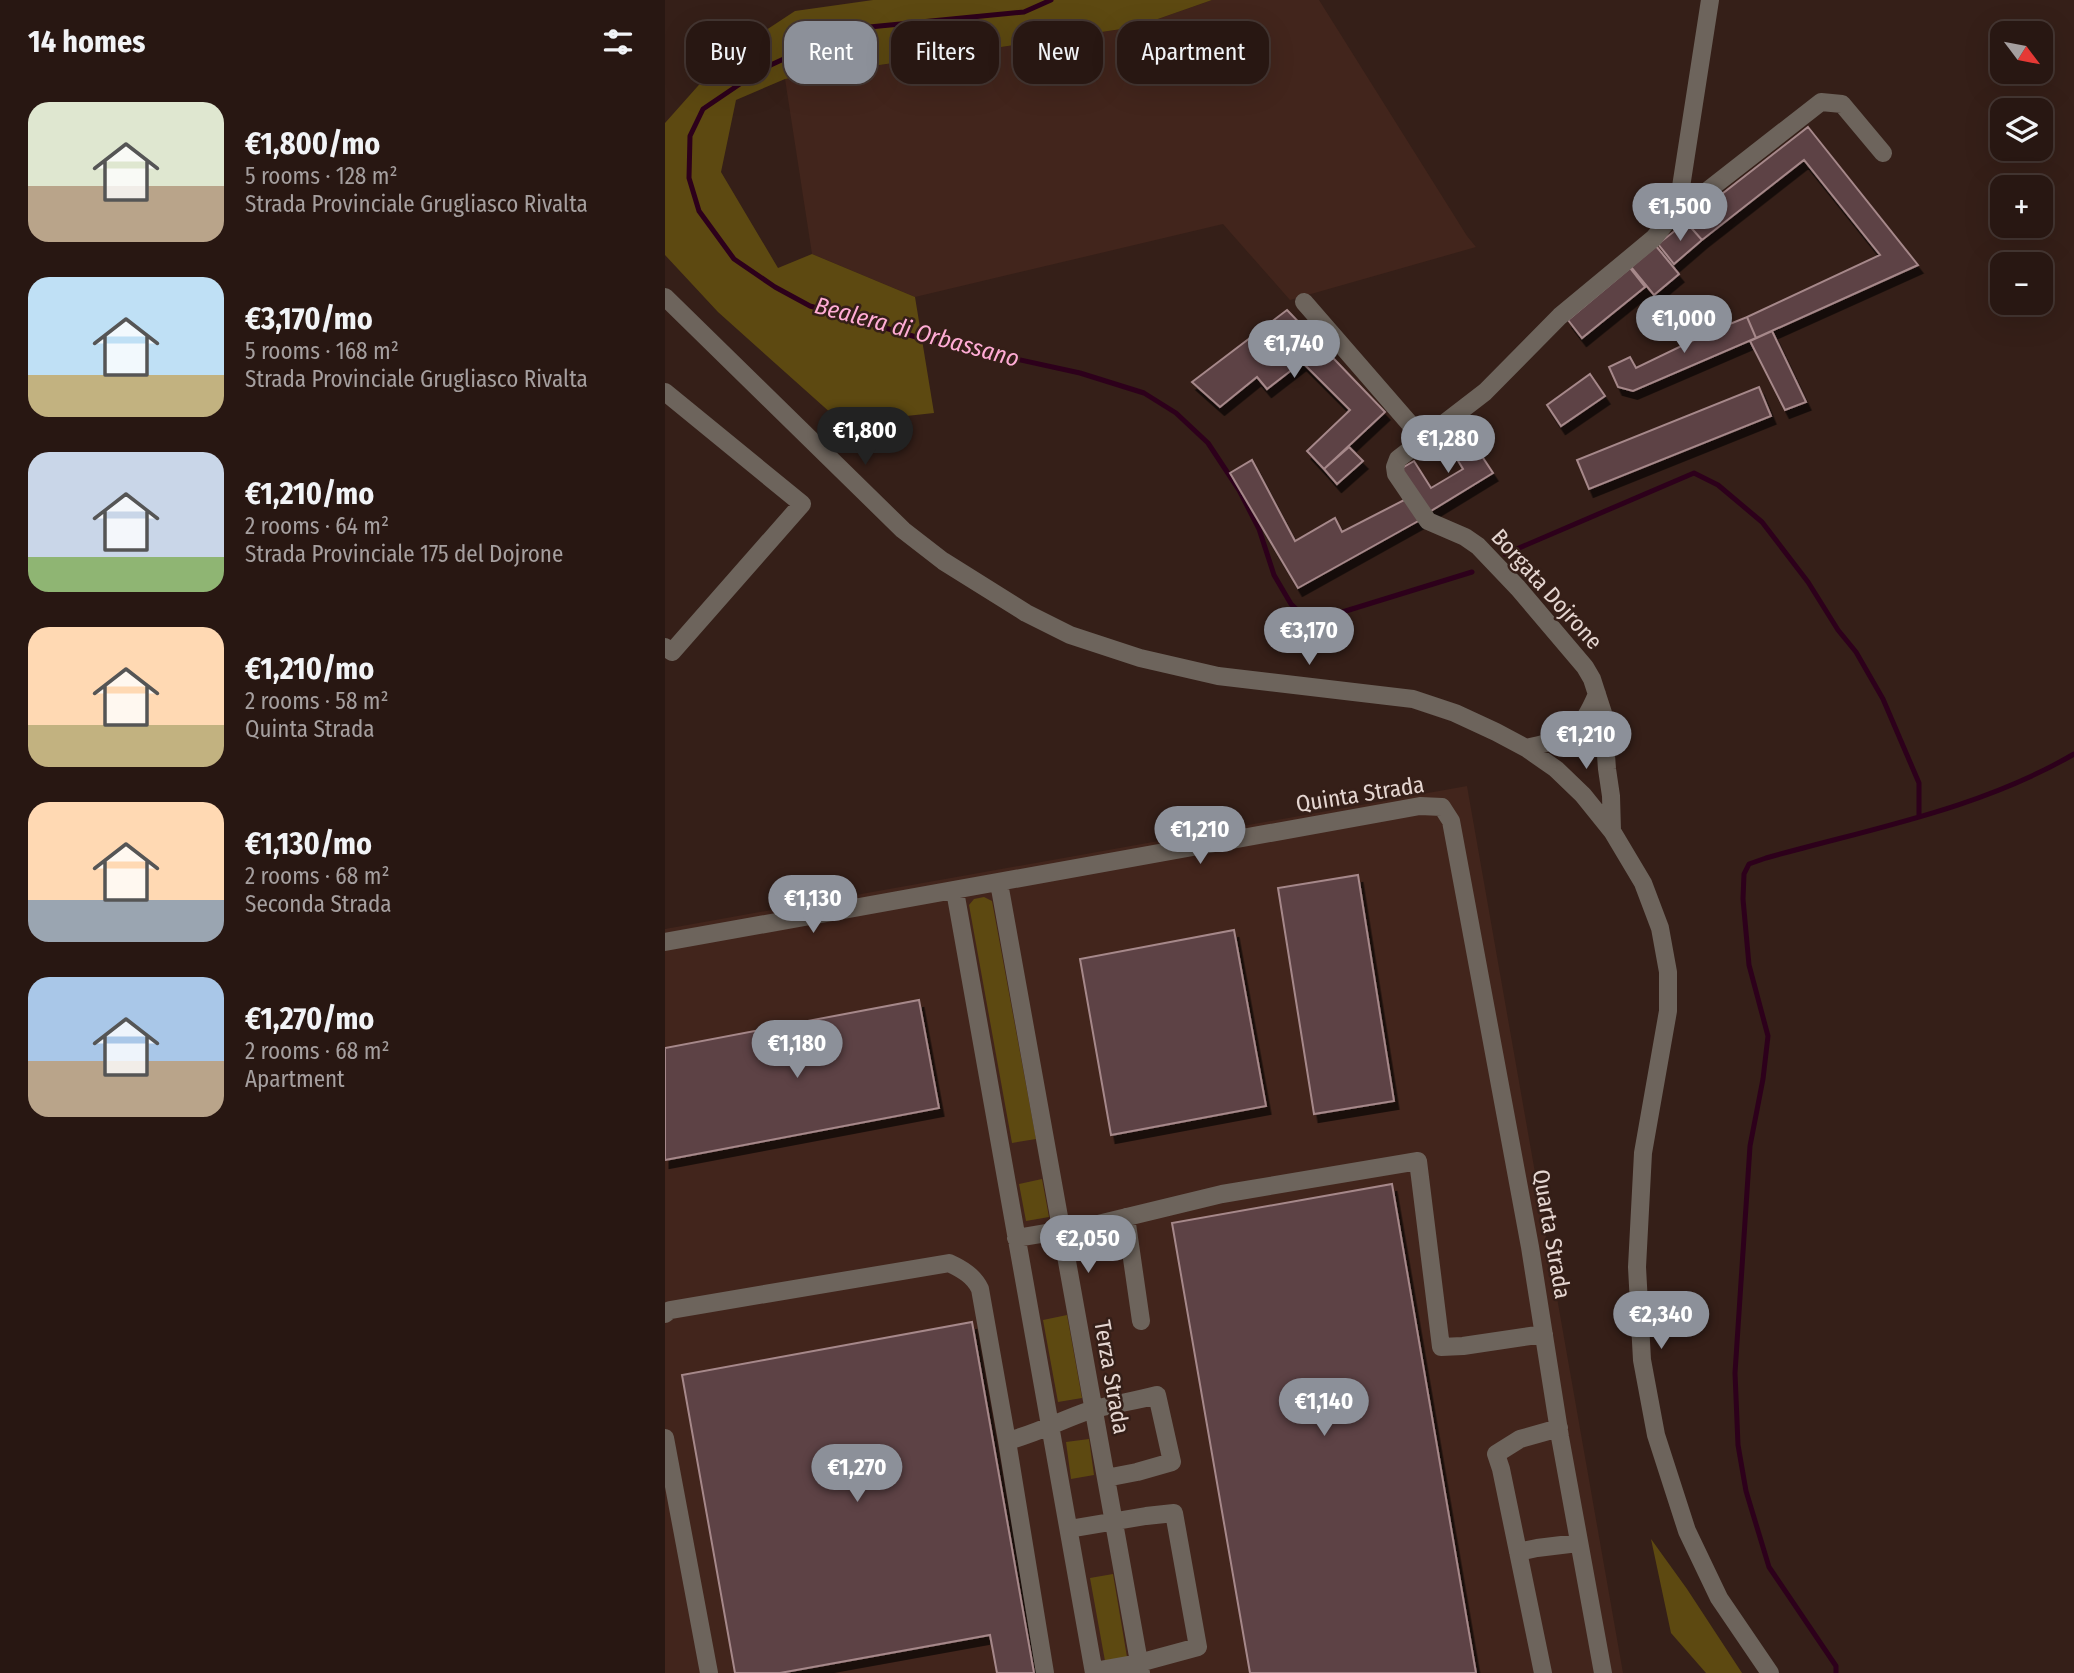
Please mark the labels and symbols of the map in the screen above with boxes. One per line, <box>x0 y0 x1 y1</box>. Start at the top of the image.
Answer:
north arrow <box>1990 21 2053 84</box>
pin: €1,500 <box>1623 184 1737 243</box>
water label: Bealera di Orbassano <box>812 291 1022 373</box>
pin: €1,000 <box>1627 296 1741 355</box>
pin: €1,740 <box>1237 320 1351 380</box>
pin: €1,800 <box>808 407 922 467</box>
pin: €1,280 <box>1391 416 1505 475</box>
street label: Borgata Dojrone <box>1486 523 1608 655</box>
pin: €3,170 <box>1252 608 1366 667</box>
pin: €1,210 <box>1529 712 1643 771</box>
street label: Quinta Strada <box>1294 770 1426 818</box>
pin: €1,210 <box>1143 806 1257 866</box>
pin: €1,130 <box>756 876 870 935</box>
pin: €1,180 <box>740 1020 854 1080</box>
street label: Quarta Strada <box>1527 1167 1577 1301</box>
pin: €2,050 <box>1031 1216 1145 1275</box>
pin: €2,340 <box>1604 1292 1718 1351</box>
street label: Terza Strada <box>1088 1318 1136 1436</box>
pin: €1,140 <box>1267 1378 1381 1438</box>
pin: €1,270 <box>800 1444 914 1504</box>

